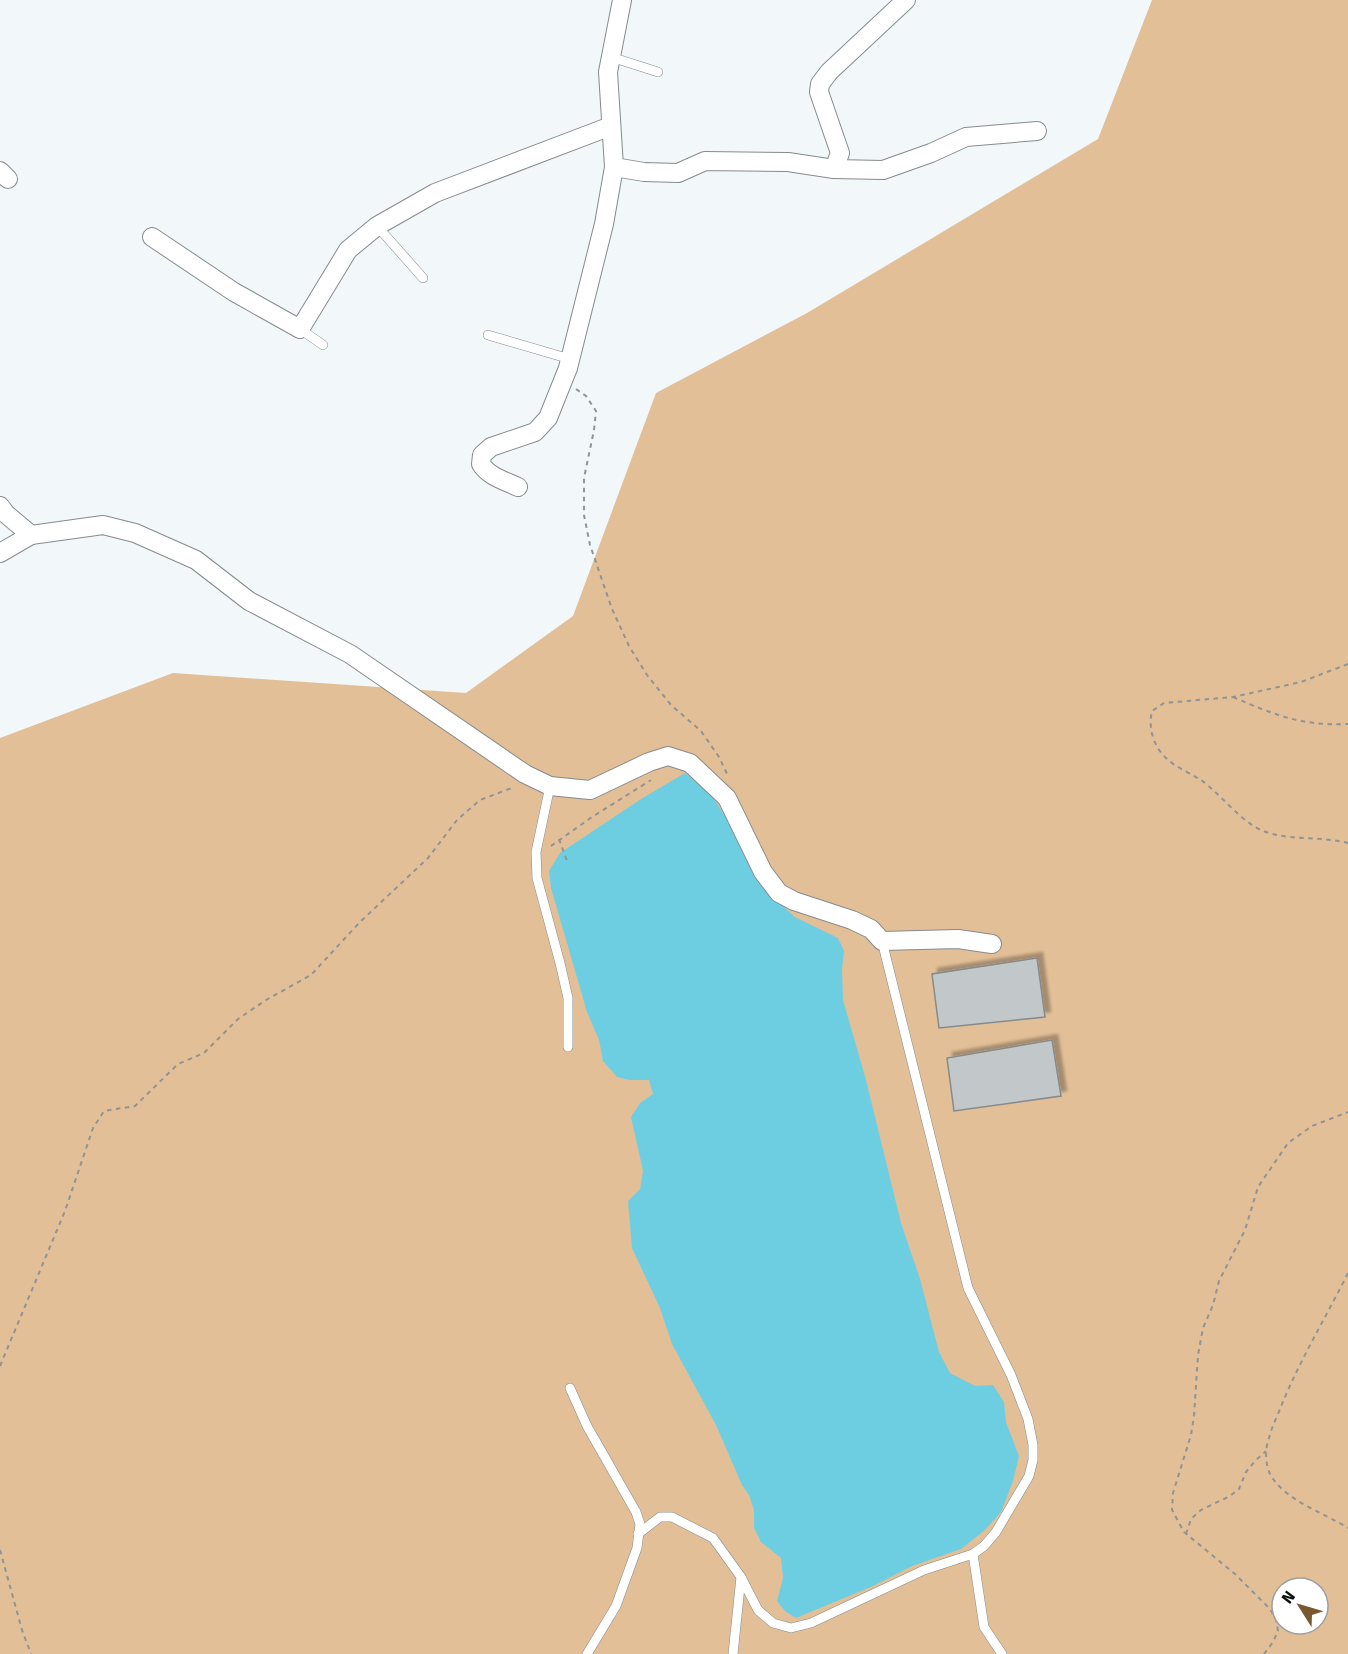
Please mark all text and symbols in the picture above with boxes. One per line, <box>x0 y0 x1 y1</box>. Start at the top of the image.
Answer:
north arrow <box>1270 1576 1330 1636</box>
text: N <box>1278 1587 1299 1607</box>

